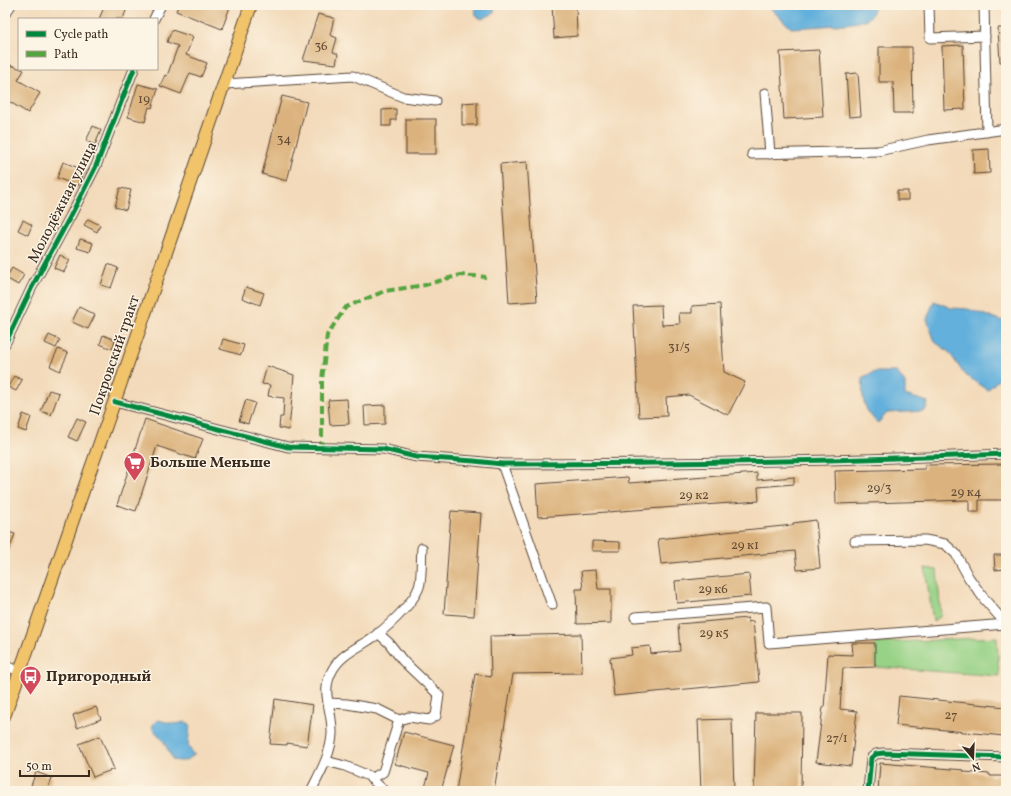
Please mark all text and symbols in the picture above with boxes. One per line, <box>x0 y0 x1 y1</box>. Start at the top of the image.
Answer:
legend <box>18 18 158 70</box>
text: Cycle path <box>54 27 109 43</box>
house number: 36 <box>314 38 328 56</box>
text: Path <box>54 47 78 63</box>
house number: 19 <box>138 91 150 109</box>
house number: 34 <box>277 131 291 149</box>
street label: Молодёжная улица <box>24 138 103 267</box>
street label: Покровский тракт <box>85 292 146 418</box>
house number: 31/5 <box>668 339 690 357</box>
supermarket icon: Больше Меньше <box>122 449 148 482</box>
place label: Больше Меньше <box>150 453 271 474</box>
house number: 29/3 <box>867 480 892 498</box>
house number: 29 к4 <box>951 484 982 502</box>
house number: 29 к2 <box>679 487 709 505</box>
house number: 29 к1 <box>731 537 759 555</box>
house number: 29 к6 <box>698 581 728 599</box>
house number: 29 к5 <box>699 625 729 643</box>
bus stop icon: Пригородный <box>17 663 43 696</box>
place label: Пригородный <box>46 667 152 688</box>
house number: 27 <box>945 707 957 725</box>
house number: 27/1 <box>826 730 848 748</box>
north arrow <box>953 738 993 778</box>
scale bar <box>20 752 89 778</box>
text: N <box>970 758 982 774</box>
text: 50 m <box>26 759 52 775</box>

